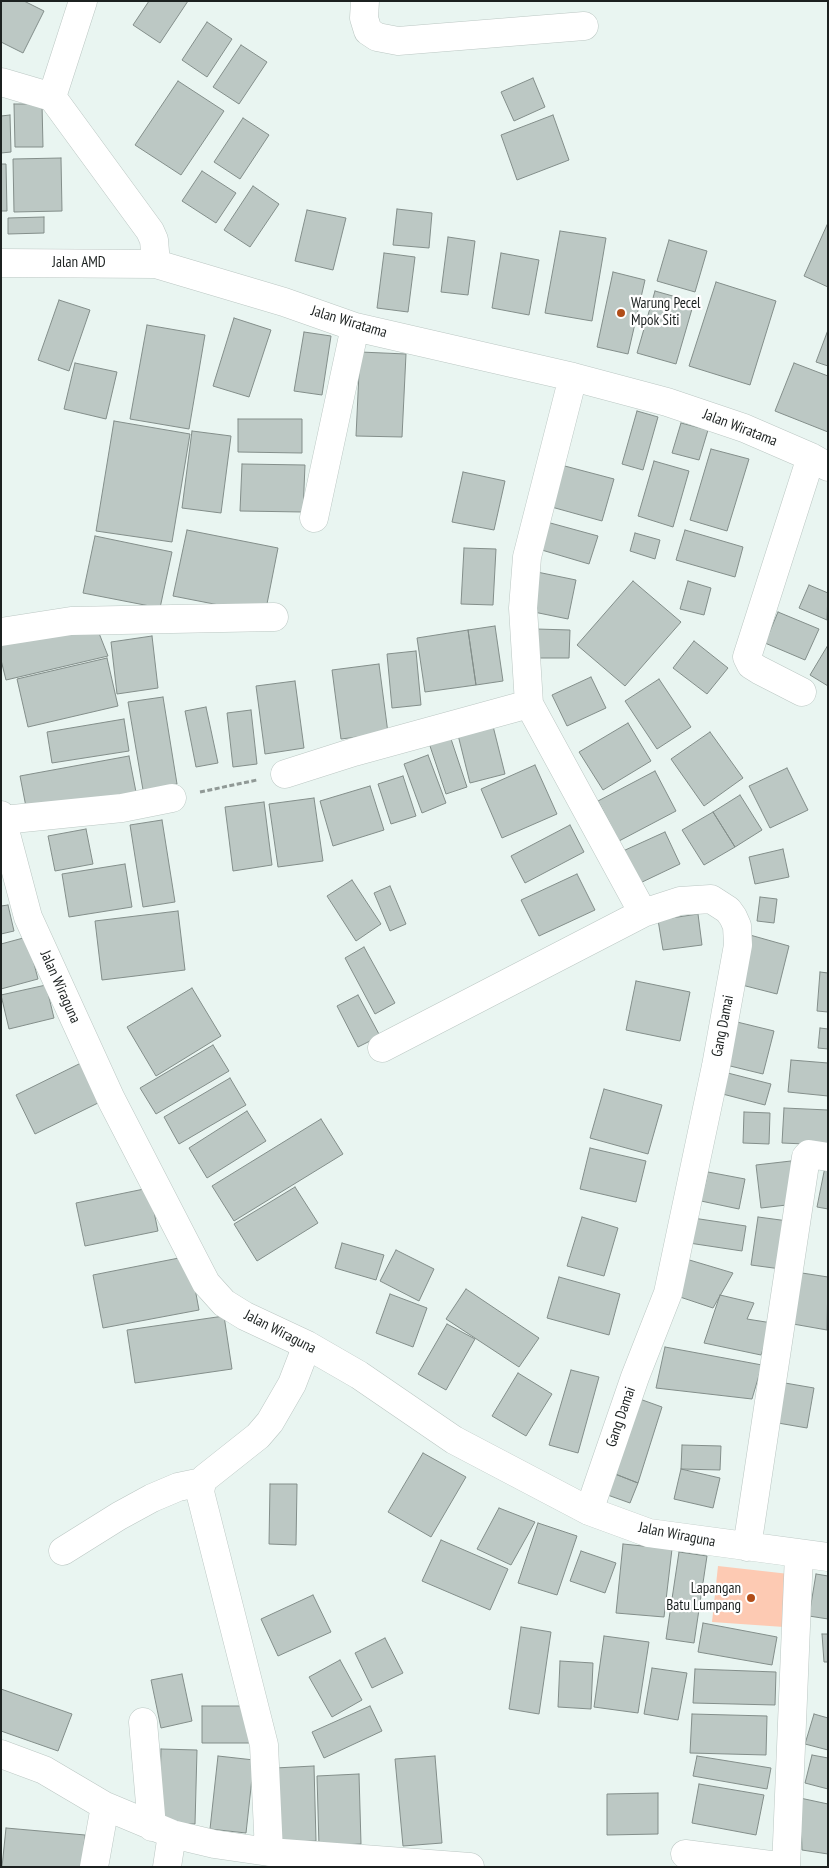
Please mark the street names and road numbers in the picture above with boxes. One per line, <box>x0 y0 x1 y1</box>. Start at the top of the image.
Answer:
street label: Jalan AMD <box>52 254 106 272</box>
street label: Jalan Wiratama <box>309 302 389 342</box>
street label: Jalan Wiratama <box>700 406 780 450</box>
street label: Jalan Wiraguna <box>36 948 84 1026</box>
street label: Gang Damai <box>708 994 738 1058</box>
street label: Jalan Wiraguna <box>241 1306 319 1358</box>
street label: Gang Damai <box>602 1385 640 1449</box>
street label: Jalan Wiraguna <box>637 1519 717 1551</box>

